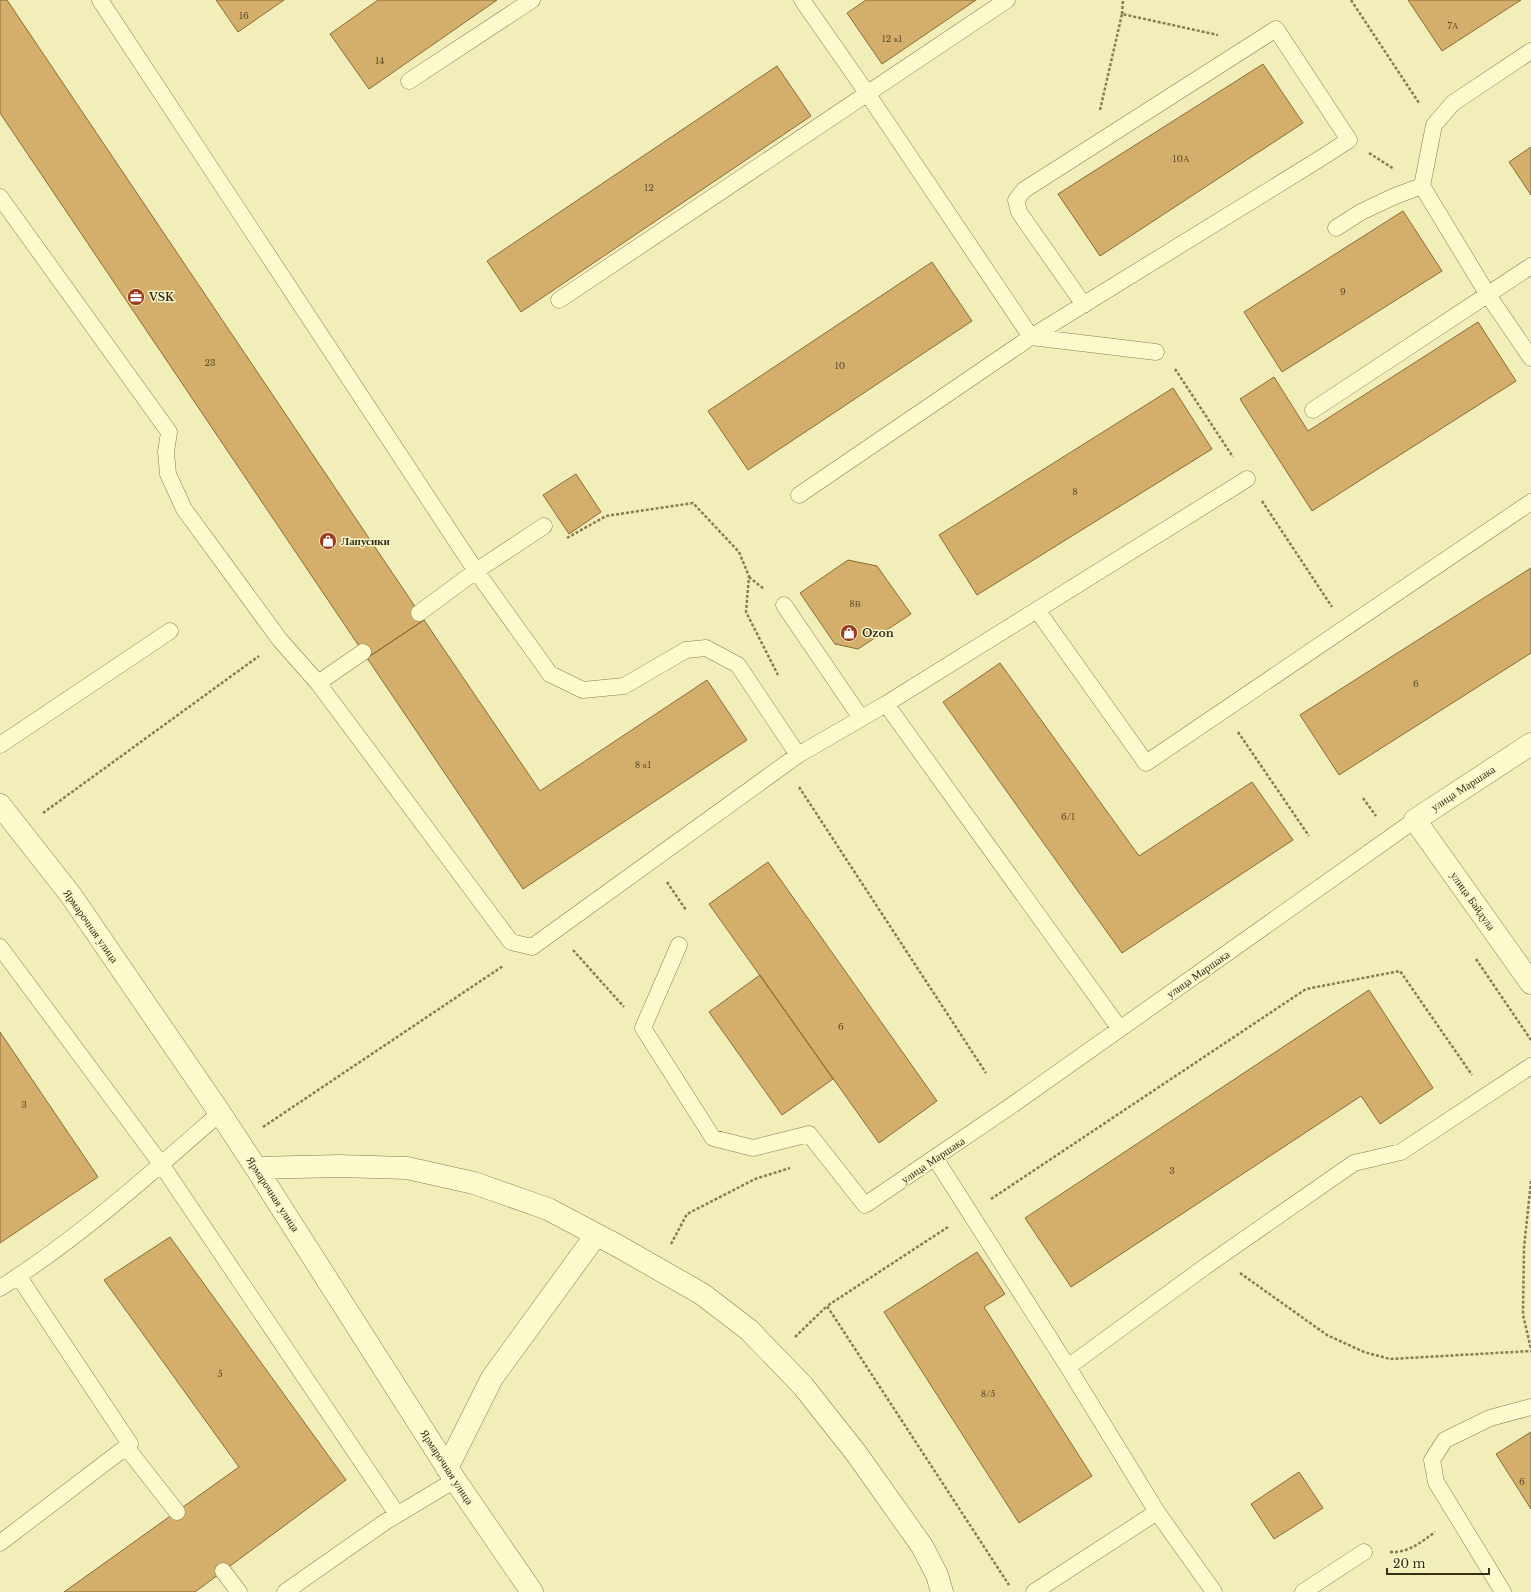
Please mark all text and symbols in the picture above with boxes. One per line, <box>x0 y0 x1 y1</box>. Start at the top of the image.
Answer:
house number: 16 <box>239 10 249 21</box>
house number: 7А <box>1447 20 1459 31</box>
house number: 12 к1 <box>882 33 902 44</box>
house number: 14 <box>375 55 385 66</box>
house number: 10А <box>1173 153 1190 164</box>
house number: 12 <box>644 182 654 193</box>
house number: 9 <box>1340 286 1346 297</box>
office icon: VSK <box>126 287 146 307</box>
place label: VSK <box>148 290 175 304</box>
house number: 23 <box>204 357 216 368</box>
house number: 10 <box>835 360 845 371</box>
house number: 8 <box>1072 486 1078 497</box>
shop icon: Лапусики <box>318 531 338 551</box>
place label: Лапусики <box>341 534 391 548</box>
house number: 8В <box>849 598 861 609</box>
shop icon: Ozon <box>839 623 859 643</box>
place label: Ozon <box>862 626 894 640</box>
house number: 6 <box>1413 678 1419 689</box>
house number: 8 к1 <box>635 759 651 770</box>
street label: улица Маршака <box>1428 762 1498 814</box>
house number: 6/1 <box>1061 811 1075 822</box>
street label: улица Байдула <box>1448 869 1498 933</box>
street label: Ярмарочная улица <box>60 886 122 966</box>
street label: улица Маршака <box>1164 947 1232 1001</box>
house number: 6 <box>838 1021 844 1032</box>
house number: 3 <box>21 1099 27 1110</box>
street label: улица Маршака <box>898 1133 968 1186</box>
street label: Ярмарочная улица <box>243 1154 303 1234</box>
house number: 3 <box>1169 1165 1175 1176</box>
house number: 5 <box>217 1368 223 1379</box>
house number: 8/5 <box>981 1388 995 1399</box>
street label: Ярмарочная улица <box>417 1427 477 1507</box>
house number: 6 <box>1519 1476 1525 1487</box>
scale bar <box>1387 1550 1489 1576</box>
text: 20 m <box>1393 1556 1425 1571</box>

